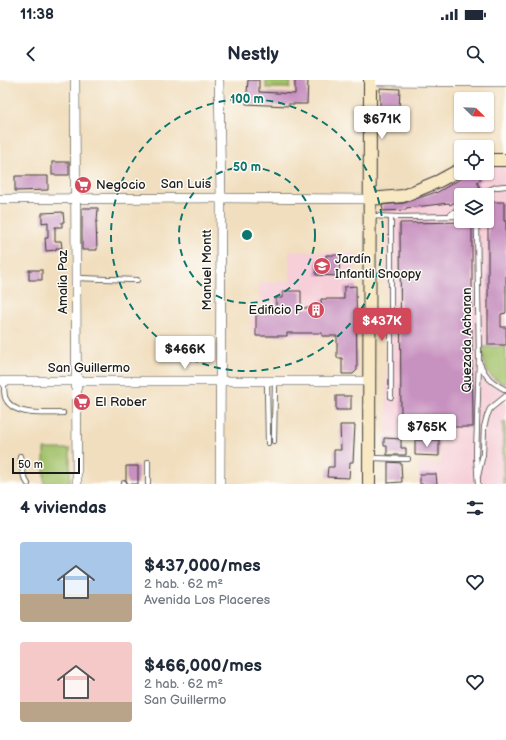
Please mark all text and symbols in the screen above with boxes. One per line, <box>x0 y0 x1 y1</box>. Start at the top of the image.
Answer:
text: 11:38 <box>20 5 54 24</box>
icon: back <box>20 43 42 65</box>
icon: search <box>464 43 486 65</box>
text: Nestly <box>227 44 279 65</box>
text: 100 m <box>230 92 264 107</box>
north arrow <box>454 92 494 132</box>
map controls <box>454 92 494 228</box>
pin: $671K <box>354 106 410 140</box>
text: $671K <box>363 111 401 127</box>
button: locate <box>454 140 494 180</box>
text: 50 m <box>233 160 261 175</box>
supermarket icon: Negocio <box>73 175 93 195</box>
street label: San Luis <box>161 176 212 192</box>
place label: Negocio <box>96 177 146 193</box>
button: layers <box>454 188 494 228</box>
centre of rings <box>240 228 254 242</box>
street label: Manuel Montt <box>199 229 215 311</box>
street label: Amalia Paz <box>55 249 71 314</box>
place label: Jardín Infantil Snoopy <box>335 251 421 282</box>
school or university icon: Jardín Infantil Snoopy <box>312 256 332 276</box>
street label: Quezada Acharan <box>459 287 475 393</box>
building icon: Edificio P <box>306 300 326 320</box>
place label: Edificio P <box>249 302 303 318</box>
pin: $437K <box>354 308 410 342</box>
text: $437K <box>362 313 402 329</box>
pin: $466K <box>157 336 213 370</box>
text: $466K <box>165 341 205 357</box>
street label: San Guillermo <box>48 360 130 376</box>
supermarket icon: El Rober <box>72 392 92 412</box>
place label: El Rober <box>95 394 147 410</box>
pin: $765K <box>399 414 455 448</box>
text: $765K <box>407 419 447 435</box>
scale bar <box>12 456 80 475</box>
text: 50 m <box>18 458 43 471</box>
icon: filters <box>464 497 486 519</box>
text: 4 viviendas <box>20 498 106 518</box>
text: $437,000/mes <box>144 556 261 576</box>
icon: home <box>52 558 100 606</box>
icon: heart <box>464 571 486 593</box>
text: 2 hab. · 62 m² <box>144 576 223 592</box>
text: Avenida Los Placeres <box>144 592 270 608</box>
text: $466,000/mes <box>144 656 262 676</box>
icon: home <box>52 658 100 706</box>
icon: heart <box>464 671 486 693</box>
text: 2 hab. · 62 m² <box>144 676 223 692</box>
text: San Guillermo <box>144 692 226 708</box>

